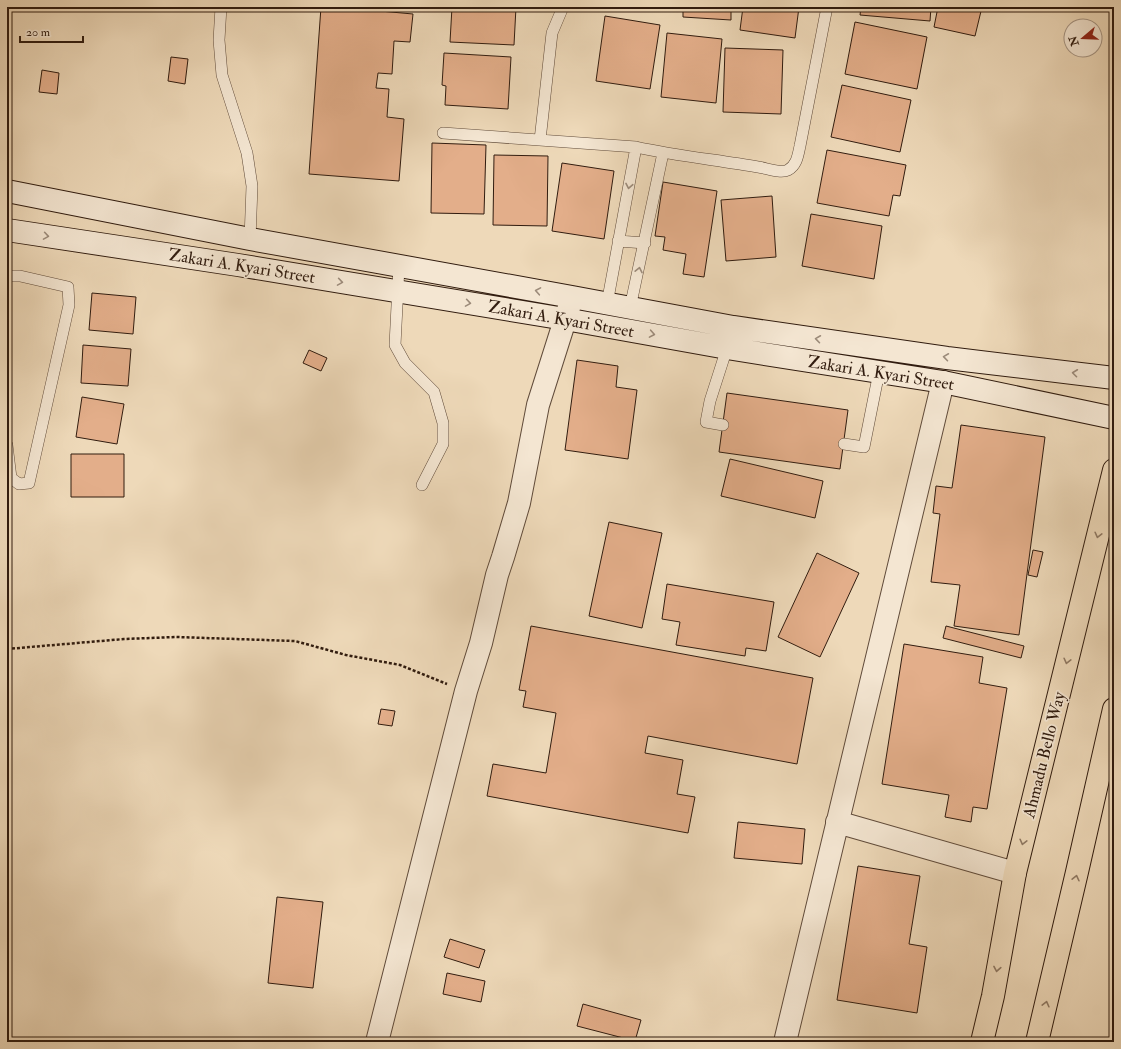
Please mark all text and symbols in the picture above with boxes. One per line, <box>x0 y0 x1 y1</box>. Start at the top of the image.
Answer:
scale bar <box>20 18 83 44</box>
north arrow <box>1063 18 1103 58</box>
text: 20 m <box>26 25 51 40</box>
text: N <box>1066 33 1082 49</box>
one-way arrow <box>625 183 634 189</box>
one-way arrow <box>42 231 49 240</box>
street label: Zakari A. Kyari Street <box>167 244 317 289</box>
one-way arrow <box>634 267 642 273</box>
one-way arrow <box>337 277 343 286</box>
one-way arrow <box>535 287 541 296</box>
street label: Zakari A. Kyari Street <box>486 296 636 343</box>
one-way arrow <box>465 298 471 307</box>
one-way arrow <box>648 330 655 338</box>
one-way arrow <box>814 335 821 344</box>
street label: Zakari A. Kyari Street <box>806 351 956 396</box>
one-way arrow <box>943 353 949 362</box>
one-way arrow <box>1072 369 1078 378</box>
one-way arrow <box>1094 531 1103 538</box>
one-way arrow <box>1063 657 1072 664</box>
street label: Ahmadu Bello Way <box>1018 689 1071 822</box>
one-way arrow <box>1019 838 1027 845</box>
one-way arrow <box>1071 874 1080 881</box>
one-way arrow <box>994 966 1002 972</box>
one-way arrow <box>1041 1001 1050 1008</box>

